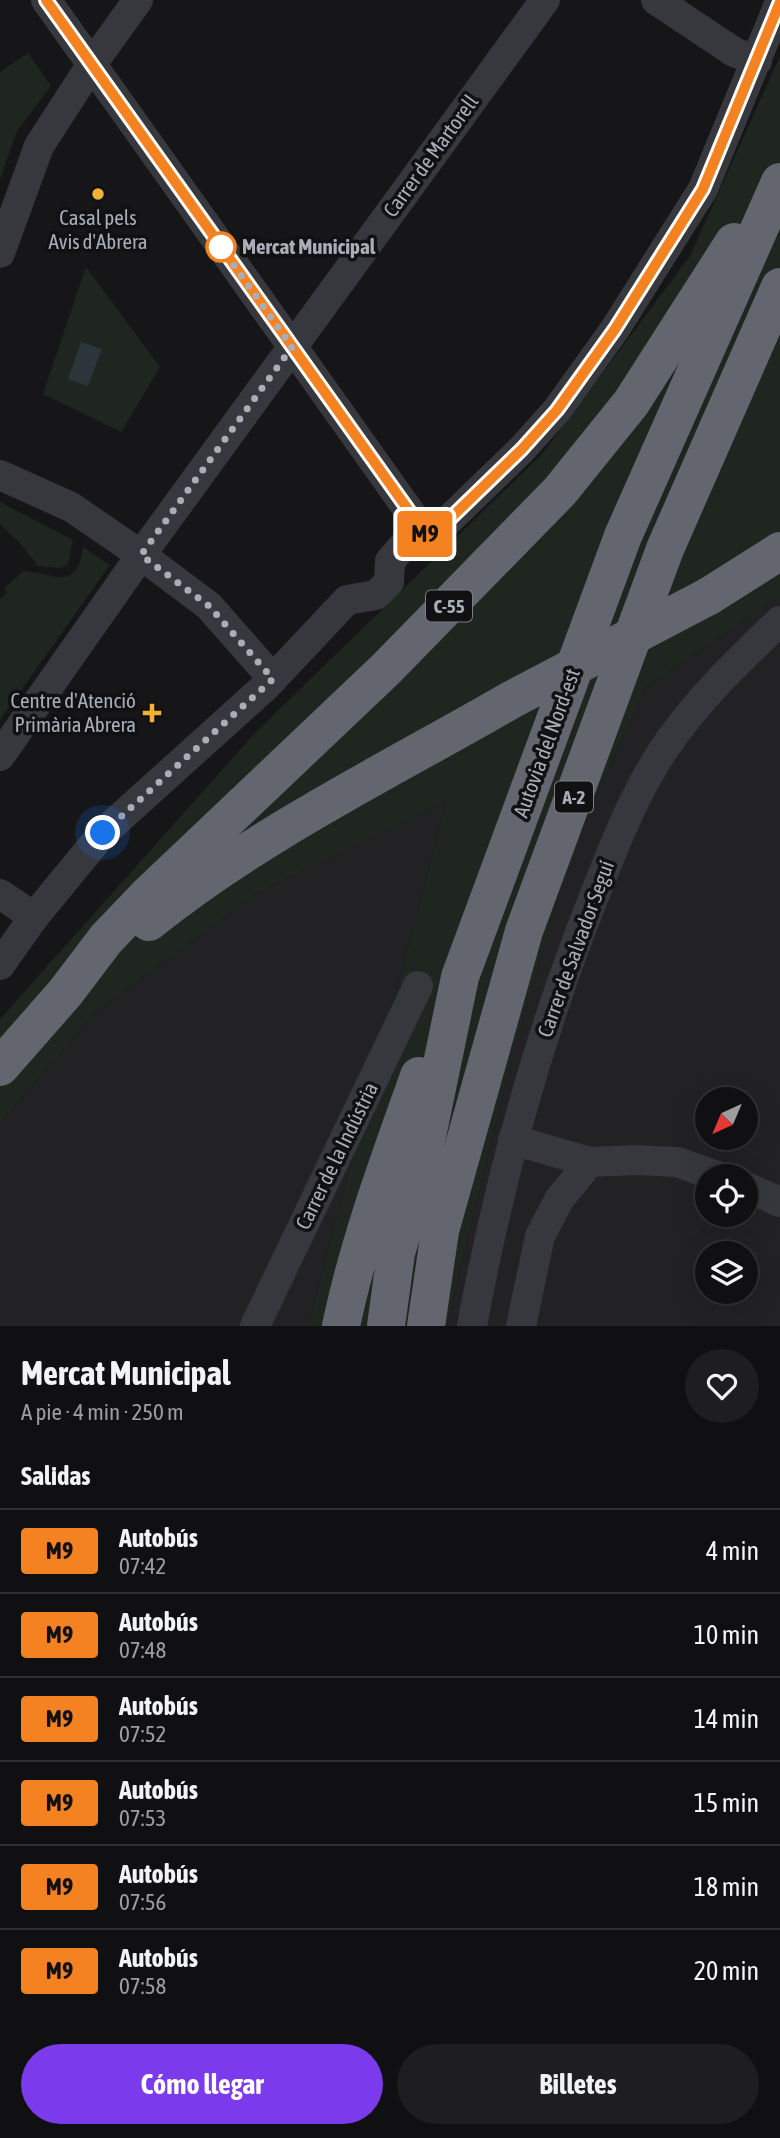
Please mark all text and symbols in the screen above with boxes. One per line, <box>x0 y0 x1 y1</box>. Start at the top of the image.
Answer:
street label: Carrer de Martorell <box>378 89 483 221</box>
marker: Casal pels Avis d'Abrera <box>90 186 106 202</box>
place label: Casal pels Avis d'Abrera <box>49 205 147 253</box>
marker: Mercat Municipal <box>206 232 236 262</box>
place label: Mercat Municipal <box>242 234 376 258</box>
line badge: M9 <box>394 511 457 557</box>
text: M9 <box>411 520 439 547</box>
road number: C-55 <box>426 590 472 622</box>
street label: Autovia del Nord-est <box>508 665 584 820</box>
place label: Centre d'Atenció Primària Abrera <box>10 688 136 736</box>
marker: Centre d'Atenció Primària Abrera <box>142 703 162 723</box>
road number: A-2 <box>555 782 593 812</box>
your location <box>85 815 120 850</box>
street label: Carrer de Salvador Seguí <box>532 857 618 1040</box>
street label: Carrer de la Indústria <box>290 1078 382 1233</box>
north arrow <box>695 1087 758 1150</box>
map controls <box>695 1087 758 1304</box>
button: locate <box>695 1164 758 1227</box>
button: layers <box>695 1241 758 1304</box>
button: heart <box>685 1349 759 1423</box>
text: Mercat Municipal <box>21 1354 231 1392</box>
text: A pie · 4 min · 250 m <box>21 1399 184 1425</box>
text: Salidas <box>21 1461 90 1491</box>
text: Autobús <box>119 1523 198 1553</box>
text: 4 min <box>706 1536 759 1566</box>
text: M9 <box>46 1537 73 1564</box>
text: 07:42 <box>119 1553 166 1579</box>
text: Autobús <box>119 1607 198 1637</box>
text: 10 min <box>694 1620 759 1650</box>
text: M9 <box>46 1621 73 1648</box>
text: 07:48 <box>119 1637 166 1663</box>
text: Autobús <box>119 1691 198 1721</box>
text: 14 min <box>694 1704 759 1734</box>
text: M9 <box>46 1705 73 1732</box>
text: 07:52 <box>119 1721 166 1747</box>
text: Autobús <box>119 1775 198 1805</box>
text: 15 min <box>694 1788 759 1818</box>
text: M9 <box>46 1789 73 1816</box>
text: 07:53 <box>119 1805 166 1831</box>
text: Autobús <box>119 1859 198 1889</box>
text: 18 min <box>694 1872 759 1902</box>
text: M9 <box>46 1873 73 1900</box>
text: 07:56 <box>119 1889 166 1915</box>
text: Autobús <box>119 1943 198 1973</box>
text: 20 min <box>694 1956 759 1986</box>
text: M9 <box>46 1957 73 1984</box>
text: 07:58 <box>119 1973 166 1999</box>
button: Cómo llegar <box>21 2044 383 2124</box>
button: Billetes <box>397 2044 759 2124</box>

